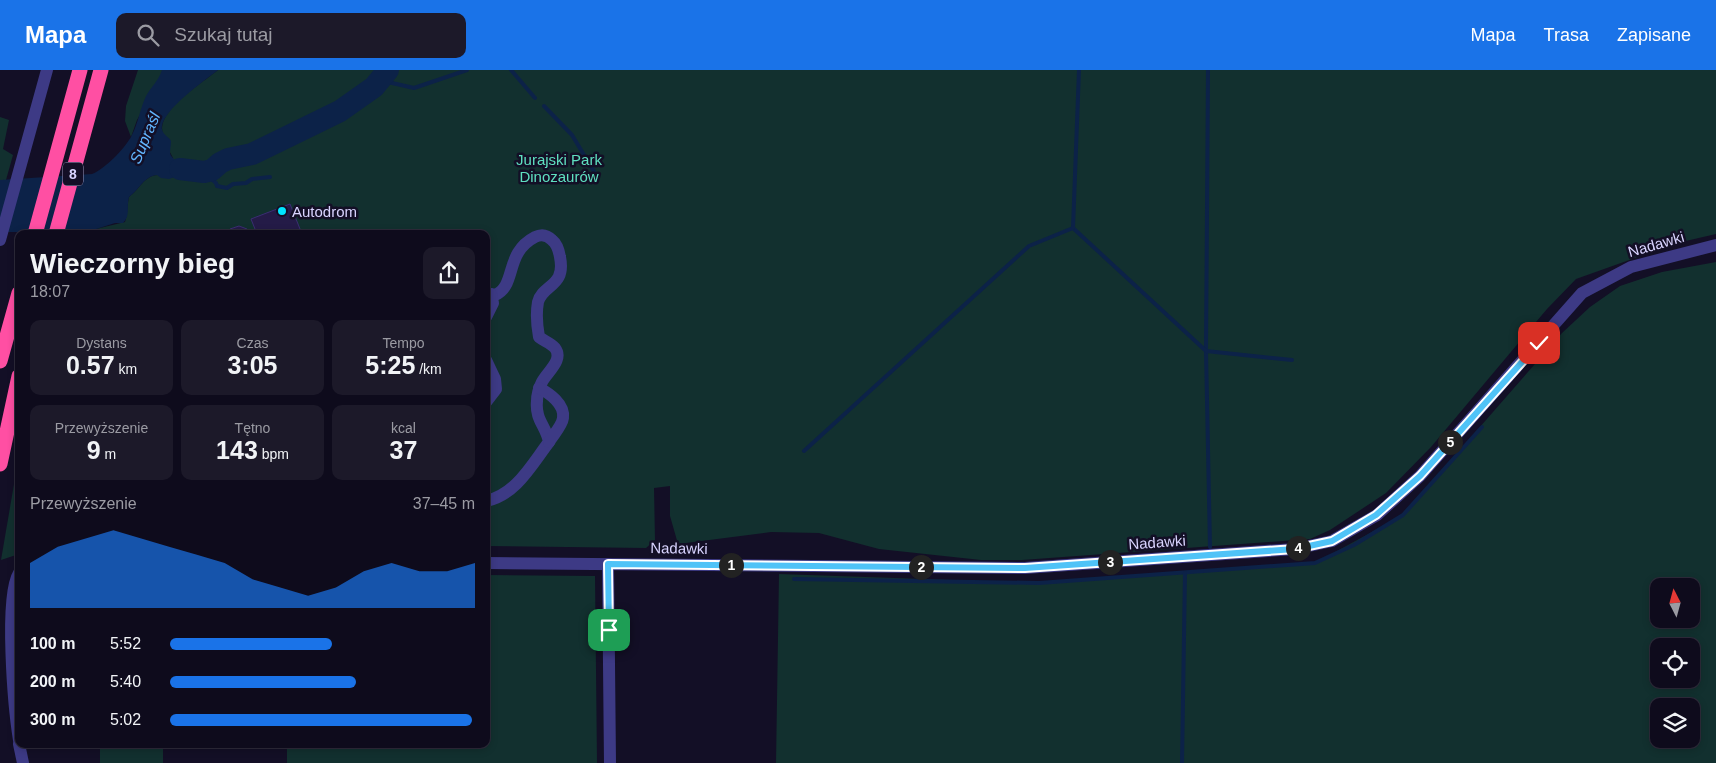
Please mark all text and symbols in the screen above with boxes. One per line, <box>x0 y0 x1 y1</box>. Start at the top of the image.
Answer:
search box <box>116 13 466 58</box>
text: Mapa <box>25 21 86 48</box>
icon: search <box>134 21 162 49</box>
text: Szukaj tutaj <box>174 24 273 45</box>
text: Mapa <box>1471 25 1516 45</box>
text: Trasa <box>1544 25 1589 45</box>
text: Zapisane <box>1617 25 1691 45</box>
water label: Supraśl <box>127 109 164 166</box>
park label: Jurajski Park Dinozaurów <box>516 151 602 185</box>
road number: 8 <box>63 162 83 186</box>
place label: Autodrom <box>292 203 357 220</box>
marker: Autodrom <box>276 205 288 217</box>
street label: Nadawki <box>1626 228 1686 260</box>
button: share <box>423 247 475 299</box>
text: Wieczorny bieg <box>30 248 235 279</box>
text: 18:07 <box>30 283 70 300</box>
pin <box>1518 322 1560 364</box>
icon: check <box>1525 329 1553 357</box>
text: Dystans <box>76 335 127 351</box>
text: Czas <box>237 335 268 351</box>
text: Tempo <box>382 335 425 351</box>
text: 0.57 <box>66 351 115 379</box>
text: 3:05 <box>227 351 278 379</box>
text: 5:25 <box>365 351 415 379</box>
text: km <box>115 361 137 377</box>
text: /km <box>415 361 442 377</box>
text: Przewyższenie <box>55 420 148 436</box>
text: Tętno <box>235 420 270 436</box>
text: kcal <box>391 420 416 436</box>
pin: 5 <box>1438 430 1462 454</box>
text: 5 <box>1447 434 1454 450</box>
text: 9 <box>87 436 101 464</box>
text: 143 <box>216 436 258 464</box>
text: 37 <box>390 436 417 464</box>
text: m <box>101 446 116 462</box>
text: bpm <box>258 446 289 462</box>
text: Przewyższenie <box>30 495 137 512</box>
text: 37–45 m <box>413 495 475 512</box>
street label: Nadawki <box>1128 532 1186 552</box>
pin: 4 <box>1286 536 1310 560</box>
street label: Nadawki <box>650 539 708 557</box>
text: 4 <box>1295 540 1302 556</box>
pin: 3 <box>1098 550 1122 574</box>
pin: 1 <box>718 552 744 578</box>
pin: 2 <box>908 554 934 580</box>
text: 3 <box>1107 554 1114 570</box>
text: 1 <box>728 557 735 573</box>
text: 2 <box>918 559 925 575</box>
north arrow <box>1650 578 1700 628</box>
map controls <box>1650 578 1700 748</box>
pin <box>588 609 630 651</box>
icon: arrive <box>595 616 623 644</box>
text: 100 m <box>30 635 75 652</box>
text: 5:52 <box>110 635 141 652</box>
button: locate <box>1650 638 1700 688</box>
text: 200 m <box>30 673 75 690</box>
text: 5:40 <box>110 673 141 690</box>
button: layers <box>1650 698 1700 748</box>
text: 300 m <box>30 711 75 728</box>
text: 5:02 <box>110 711 141 728</box>

